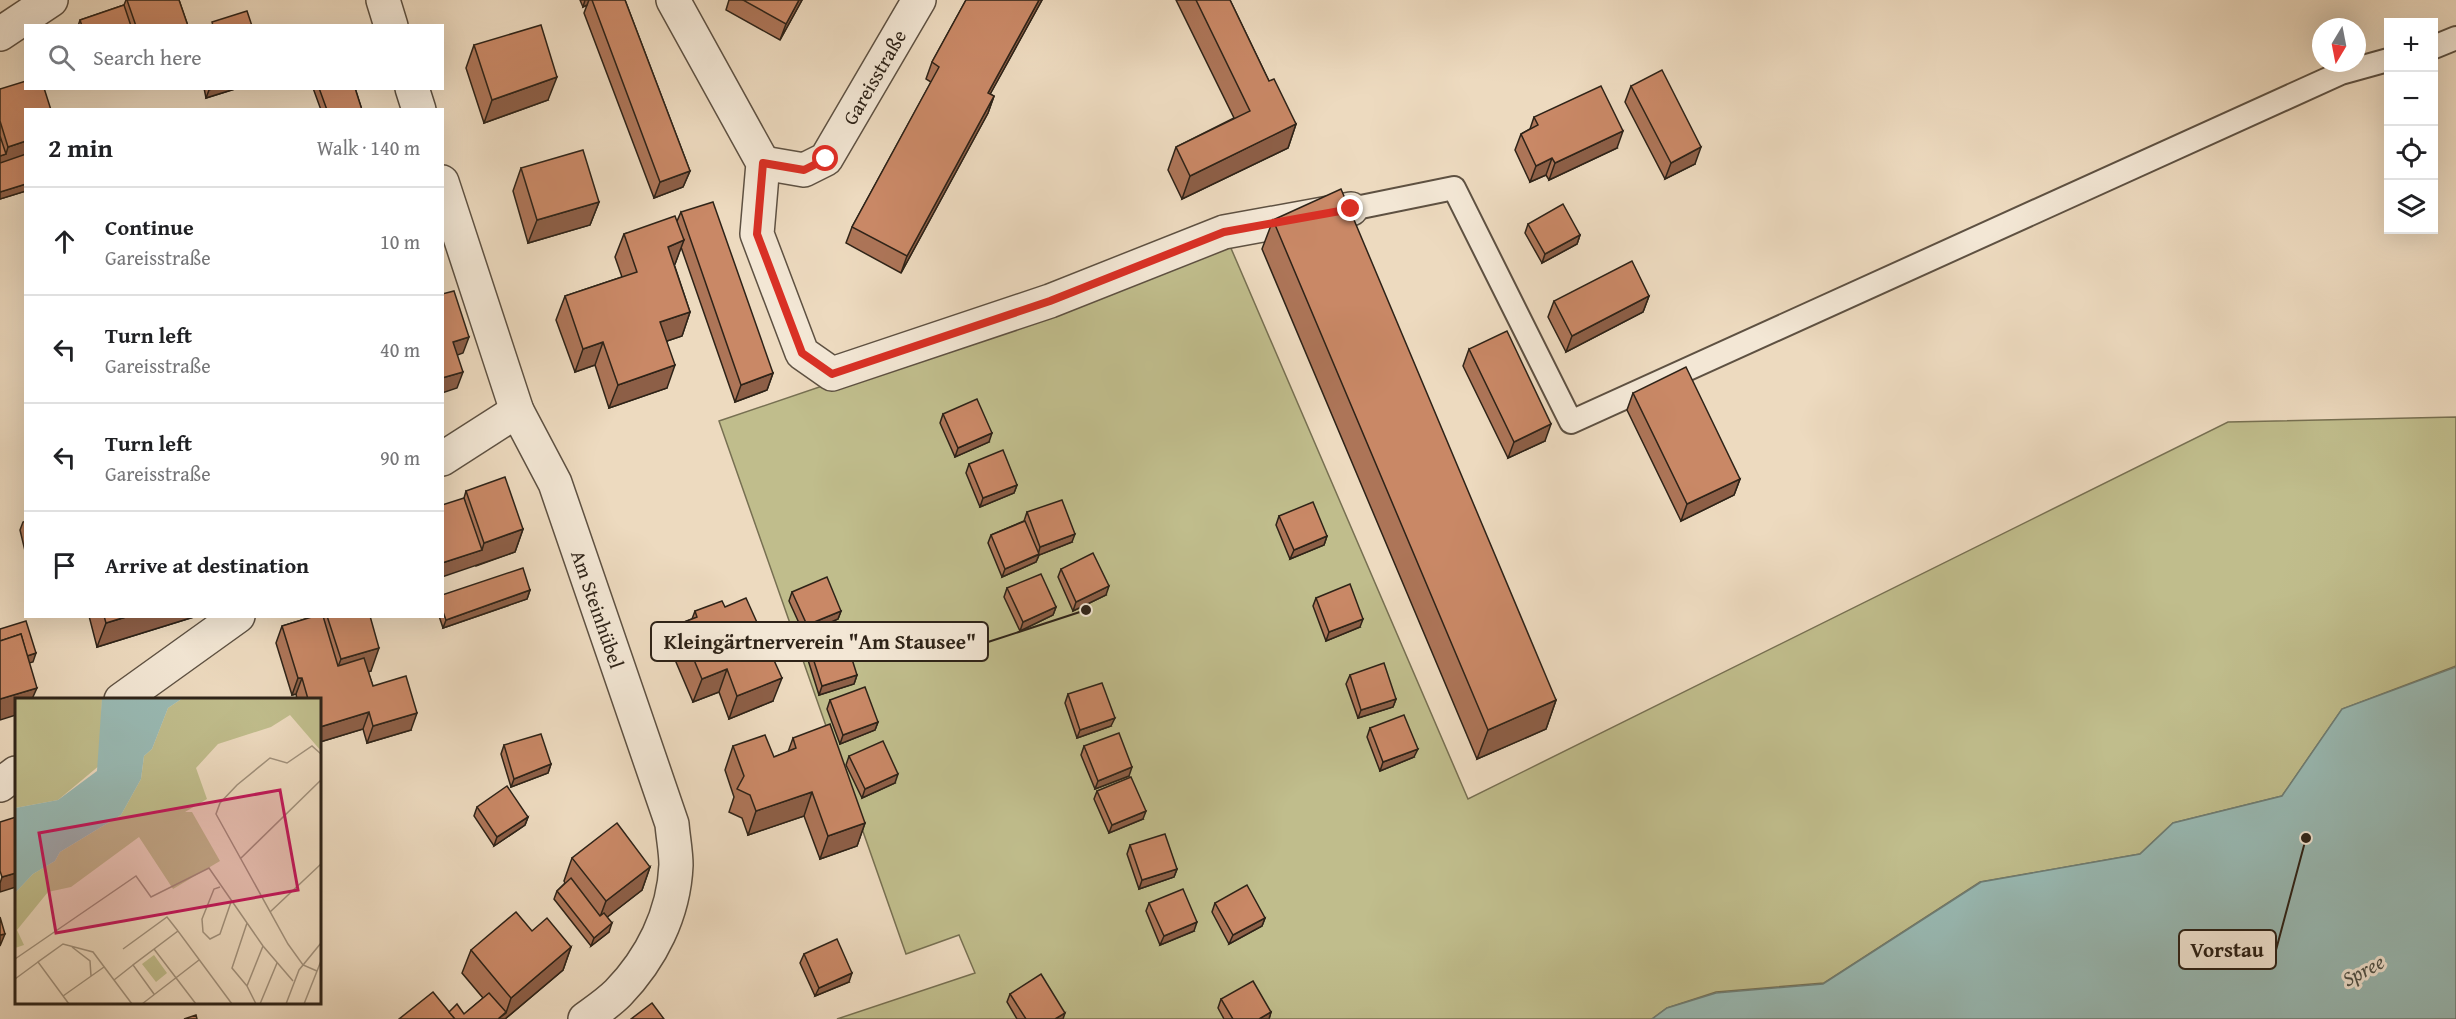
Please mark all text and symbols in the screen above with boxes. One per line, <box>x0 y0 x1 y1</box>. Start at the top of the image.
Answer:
north arrow <box>2312 18 2366 72</box>
map controls <box>2384 18 2438 234</box>
button: + <box>2384 18 2438 72</box>
search box <box>24 24 444 90</box>
street label: Gareisstraße <box>835 24 913 130</box>
icon: search <box>45 41 78 74</box>
text: Search here <box>93 41 202 73</box>
button: − <box>2384 72 2438 126</box>
button: locate <box>2384 126 2438 180</box>
text: 2 min <box>48 128 113 167</box>
text: Walk · 140 m <box>317 133 420 162</box>
route start <box>812 145 838 171</box>
button: layers <box>2384 180 2438 234</box>
route end <box>1337 195 1363 221</box>
text: Continue <box>105 211 194 243</box>
icon: ahead <box>48 225 81 258</box>
text: 10 m <box>380 227 420 256</box>
text: Gareisstraße <box>105 243 211 272</box>
text: Turn left <box>105 319 192 351</box>
icon: left <box>48 333 81 366</box>
text: 40 m <box>380 335 420 364</box>
text: Gareisstraße <box>105 351 211 380</box>
text: Turn left <box>105 427 192 459</box>
icon: left <box>48 441 81 474</box>
text: 90 m <box>380 443 420 472</box>
text: Gareisstraße <box>105 459 211 488</box>
street label: Am Steinhübel <box>564 546 632 672</box>
icon: arrive <box>48 549 81 582</box>
text: Arrive at destination <box>105 549 309 581</box>
callout: Kleingärtnerverein "Am Stausee" <box>651 622 988 661</box>
text: Kleingärtnerverein "Am Stausee" <box>664 626 976 657</box>
inset map <box>15 698 321 1004</box>
callout: Vorstau <box>2179 930 2276 969</box>
text: Vorstau <box>2190 934 2264 965</box>
water label: Spree <box>2336 946 2390 994</box>

